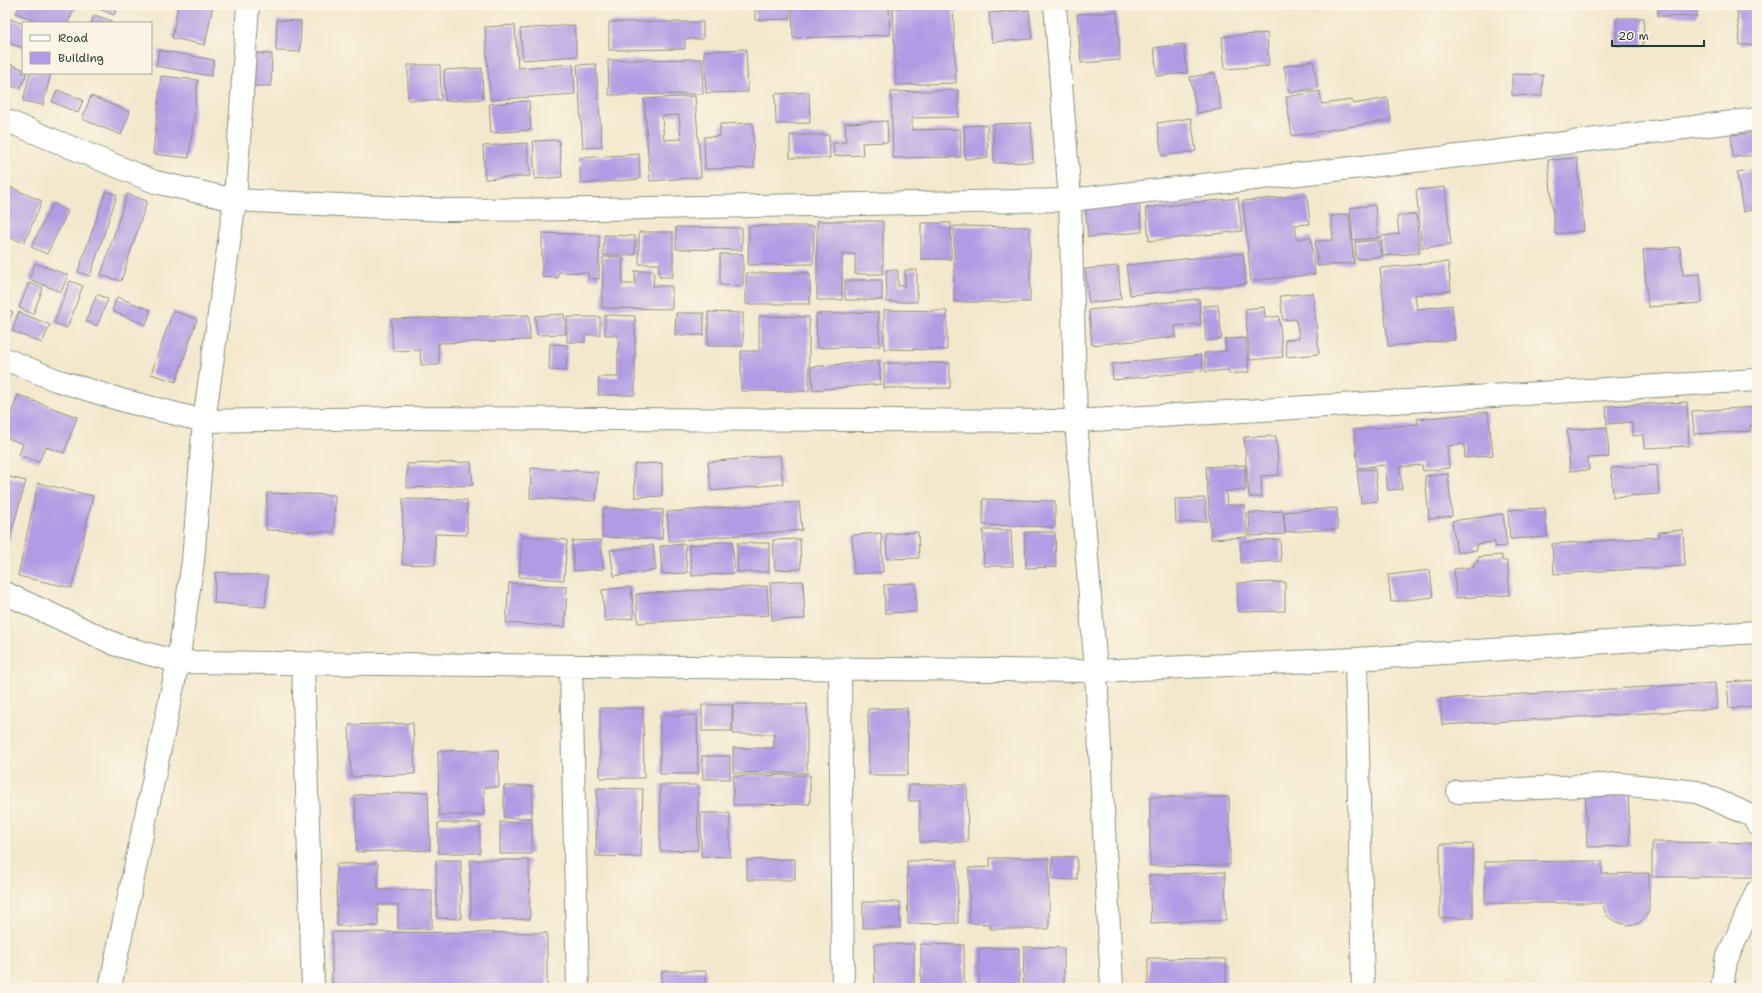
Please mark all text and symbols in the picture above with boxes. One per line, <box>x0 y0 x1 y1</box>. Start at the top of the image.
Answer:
legend <box>22 22 152 74</box>
scale bar <box>1612 22 1704 48</box>
text: 20 m <box>1618 28 1649 44</box>
text: Road <box>58 30 89 46</box>
text: Building <box>58 50 104 66</box>

